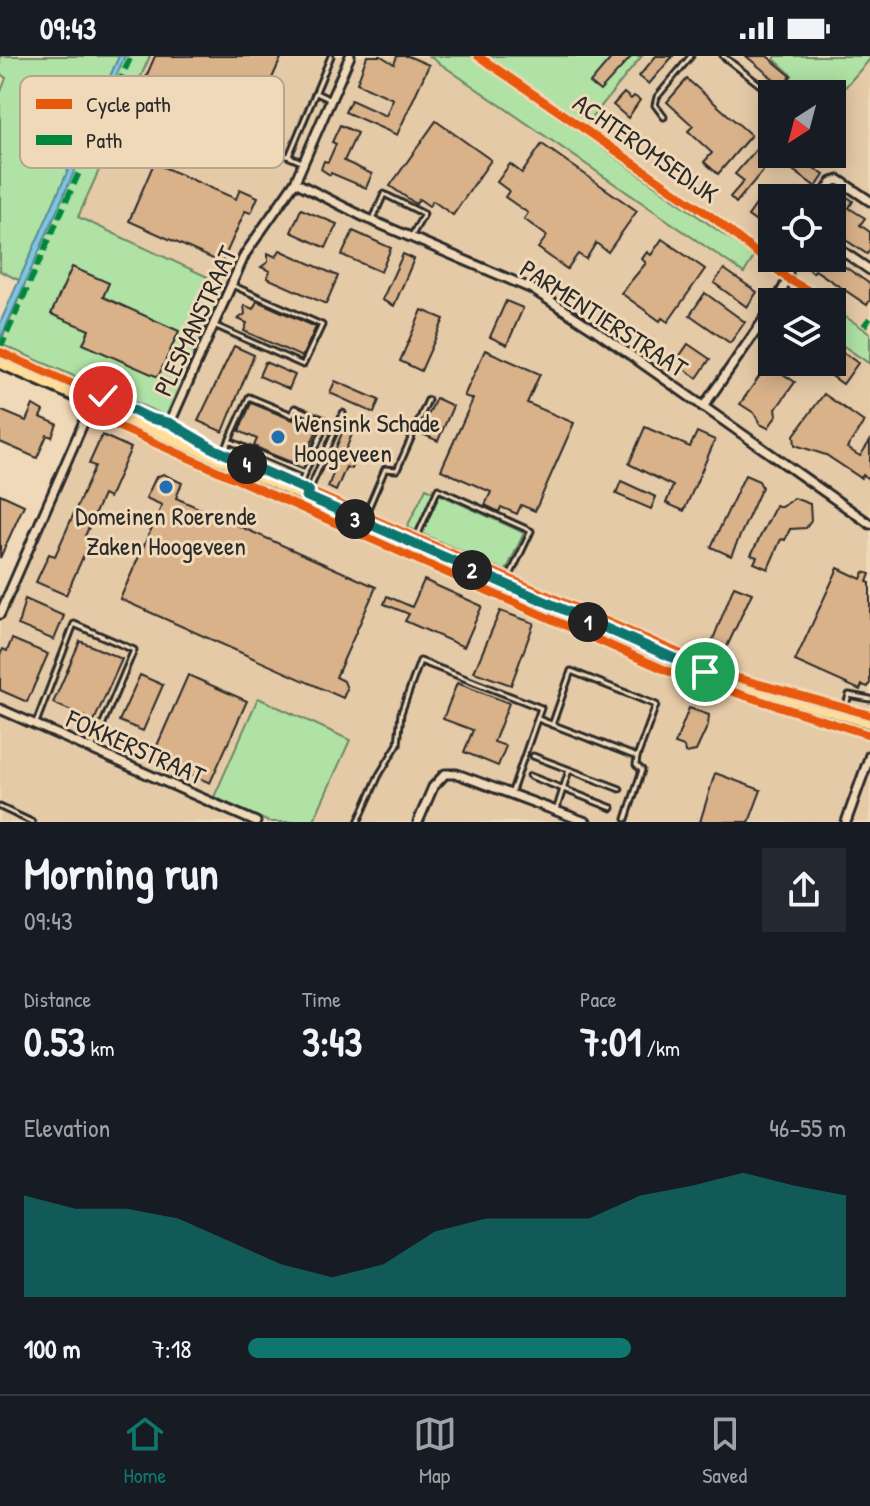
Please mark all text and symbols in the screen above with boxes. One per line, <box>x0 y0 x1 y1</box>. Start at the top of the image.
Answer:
text: 09:43 <box>40 8 96 48</box>
legend <box>20 76 284 168</box>
north arrow <box>758 80 846 168</box>
map controls <box>758 80 846 376</box>
street label: ACHTEROMSEDIJK <box>566 85 726 211</box>
text: Cycle path <box>86 89 170 119</box>
text: Path <box>86 125 122 155</box>
button: locate <box>758 184 846 272</box>
street label: PLESMANSTRAAT <box>145 240 245 401</box>
street label: PARMENTIERSTRAAT <box>514 251 695 386</box>
button: layers <box>758 288 846 376</box>
pin <box>69 362 137 430</box>
icon: check <box>81 374 125 418</box>
place label: Wensink Schade Hoogeveen <box>294 405 440 470</box>
marker: Wensink Schade Hoogeveen <box>269 428 287 446</box>
pin: 4 <box>227 444 267 484</box>
text: 4 <box>243 449 251 479</box>
marker: Domeinen Roerende Zaken Hoogeveen <box>157 478 175 496</box>
place label: Domeinen Roerende Zaken Hoogeveen <box>75 498 257 563</box>
pin: 3 <box>335 499 375 539</box>
text: 3 <box>350 504 360 534</box>
pin: 2 <box>452 550 492 590</box>
text: 2 <box>467 555 477 585</box>
pin: 1 <box>568 602 608 642</box>
text: 1 <box>584 607 592 637</box>
pin <box>671 638 739 706</box>
icon: arrive <box>683 650 727 694</box>
street label: FOKKERSTRAAT <box>60 700 212 793</box>
text: Morning run <box>24 843 219 903</box>
button: share <box>762 848 846 932</box>
text: 09:43 <box>24 903 73 938</box>
text: Distance <box>24 984 91 1014</box>
text: Time <box>302 984 341 1014</box>
text: Pace <box>580 984 617 1014</box>
text: 0.53 <box>24 1014 85 1068</box>
text: 3:43 <box>302 1014 362 1068</box>
text: 7:01 <box>580 1014 642 1068</box>
text: km <box>85 1033 114 1063</box>
text: /km <box>642 1033 680 1063</box>
text: Elevation <box>24 1110 110 1145</box>
text: 46–55 m <box>769 1110 846 1145</box>
text: 100 m <box>24 1331 80 1366</box>
text: 7:18 <box>152 1331 192 1366</box>
tab: Home <box>123 1412 167 1490</box>
tab: Map <box>413 1412 457 1490</box>
tab: Saved <box>702 1412 747 1490</box>

